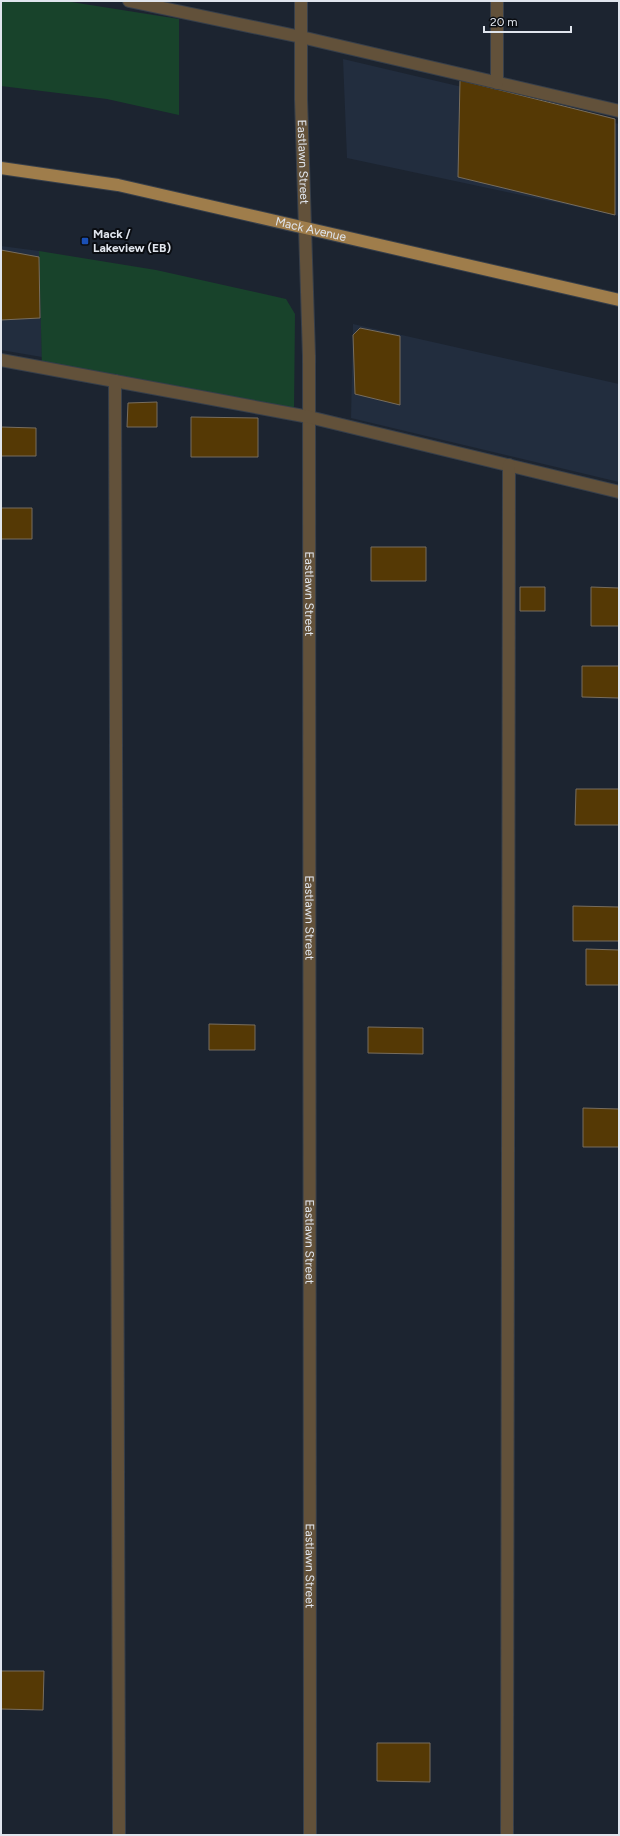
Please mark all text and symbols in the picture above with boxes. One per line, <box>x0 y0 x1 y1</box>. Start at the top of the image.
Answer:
scale bar <box>484 8 571 34</box>
text: 20 m <box>490 15 518 29</box>
street label: Eastlawn Street <box>295 119 311 205</box>
street label: Mack Avenue <box>274 214 348 244</box>
place label: Mack / Lakeview (EB) <box>93 227 171 255</box>
marker: Mack / Lakeview (EB) <box>80 236 90 246</box>
street label: Eastlawn Street <box>302 551 316 637</box>
street label: Eastlawn Street <box>302 875 316 961</box>
street label: Eastlawn Street <box>303 1199 317 1285</box>
street label: Eastlawn Street <box>303 1523 317 1609</box>

